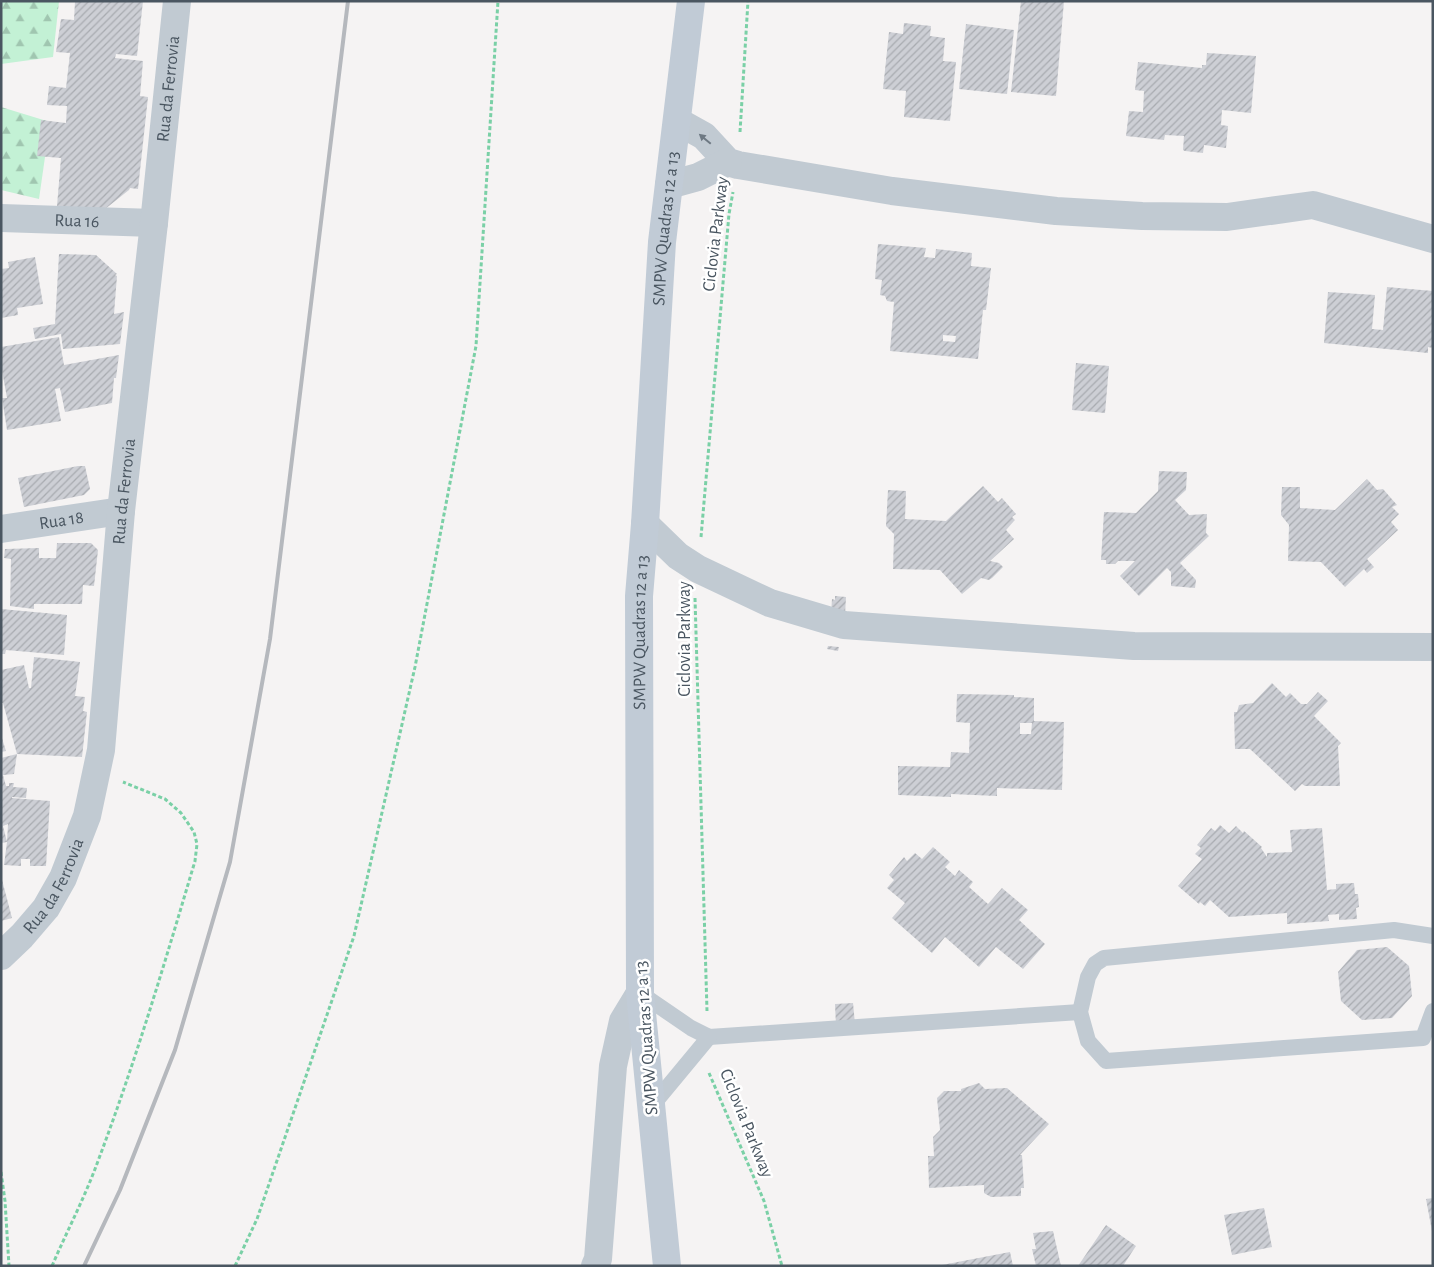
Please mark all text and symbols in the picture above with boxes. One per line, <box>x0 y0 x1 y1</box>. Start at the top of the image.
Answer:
street label: Rua da Ferrovia <box>154 35 183 143</box>
one-way arrow <box>698 133 711 144</box>
street label: SMPW Quadras 12 a 13 <box>650 150 683 306</box>
street label: Ciclovia Parkway <box>700 175 732 293</box>
street label: Rua 16 <box>54 212 100 231</box>
street label: Rua da Ferrovia <box>110 437 139 545</box>
street label: Rua 18 <box>38 509 85 533</box>
street label: SMPW Quadras 12 a 13 <box>631 554 652 710</box>
street label: Ciclovia Parkway <box>676 581 694 697</box>
street label: Rua da Ferrovia <box>20 836 88 937</box>
street label: SMPW Quadras 12 a 13 <box>633 960 661 1116</box>
street label: Ciclovia Parkway <box>716 1066 776 1181</box>

